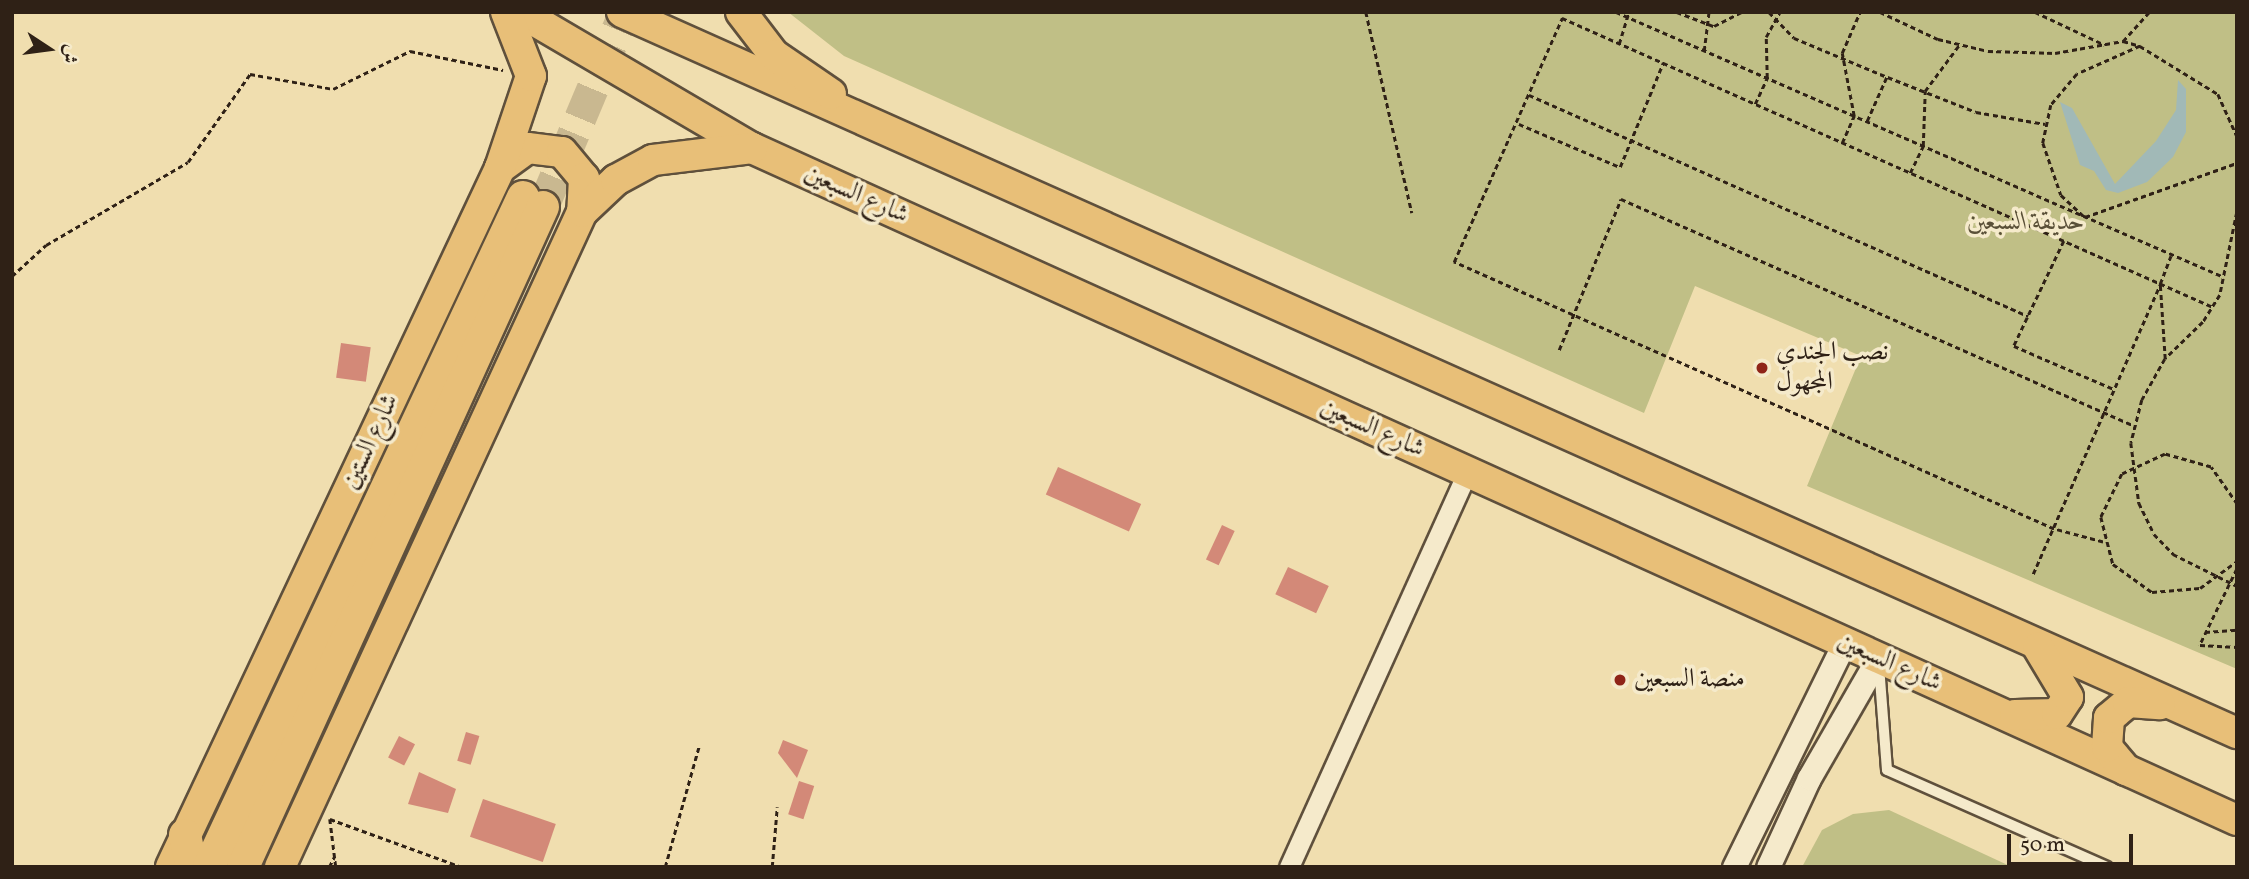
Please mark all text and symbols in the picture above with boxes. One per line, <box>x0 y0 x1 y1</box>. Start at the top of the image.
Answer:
north arrow <box>14 14 84 84</box>
text: ش <box>55 42 84 66</box>
street label: شارع السبعين <box>799 158 913 232</box>
park label: حديقة السبعين <box>1967 207 2085 239</box>
place label: نصب الجندي المجهول <box>1776 337 1888 398</box>
marker: نصب الجندي المجهول <box>1754 360 1770 376</box>
street label: شارع الستين <box>335 389 407 495</box>
street label: شارع السبعين <box>1315 392 1429 466</box>
street label: شارع السبعين <box>1832 626 1946 700</box>
place label: منصة السبعين <box>1634 664 1745 696</box>
marker: منصة السبعين <box>1612 672 1628 688</box>
scale bar <box>2011 820 2137 864</box>
text: 50 m <box>2020 831 2065 860</box>

